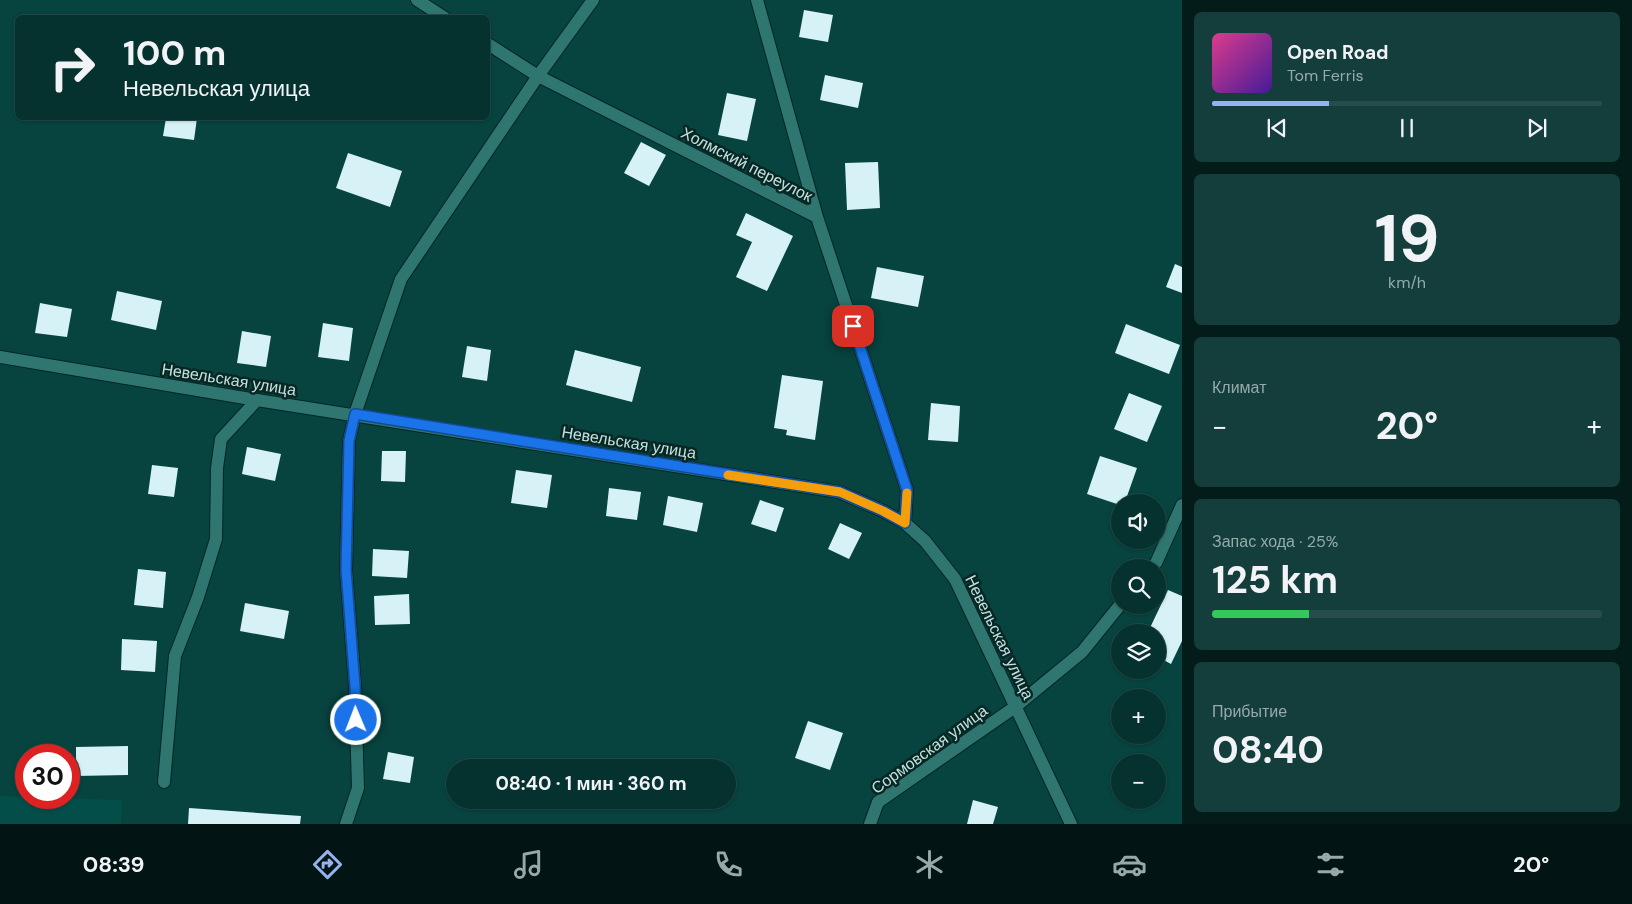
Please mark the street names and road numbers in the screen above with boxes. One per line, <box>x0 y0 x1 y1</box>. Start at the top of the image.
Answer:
street label: Холмский переулок <box>678 122 817 207</box>
street label: Невельская улица <box>160 358 298 401</box>
street label: Невельская улица <box>560 421 698 464</box>
street label: Невельская улица <box>960 572 1039 703</box>
street label: Сормовская улица <box>867 700 992 799</box>

